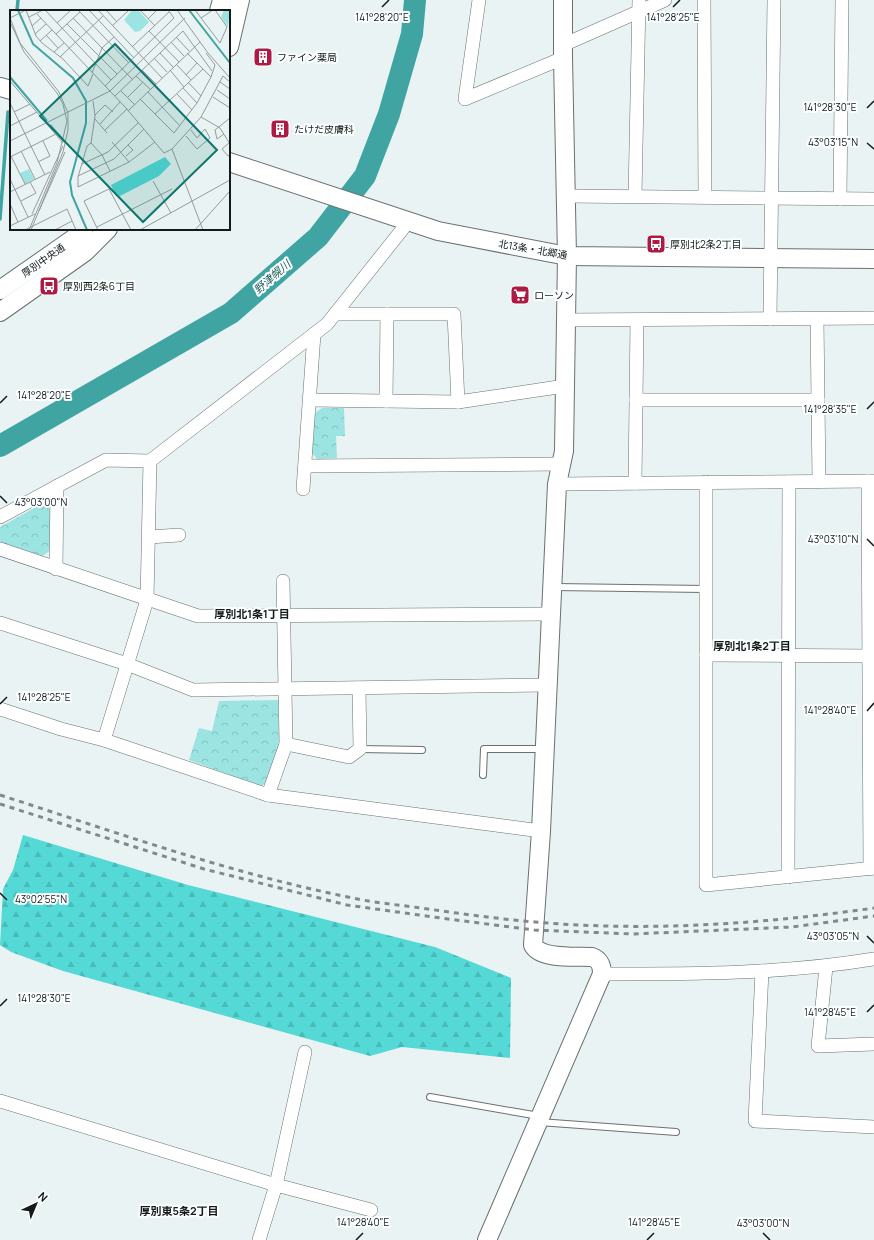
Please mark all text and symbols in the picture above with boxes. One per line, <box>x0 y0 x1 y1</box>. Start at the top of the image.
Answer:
inset map <box>10 10 230 230</box>
text: 141°28'20"E <box>355 10 409 24</box>
text: 141°28'25"E <box>647 10 700 24</box>
building icon: ファイン薬局 <box>252 46 274 68</box>
place label: ファイン薬局 <box>277 50 337 64</box>
text: 141°28'30"E <box>803 100 857 114</box>
building icon: たけだ皮膚科 <box>269 118 291 140</box>
place label: たけだ皮膚科 <box>294 122 354 136</box>
text: 43°03'15"N <box>808 135 858 149</box>
bus stop icon: 厚別北2条2丁目 <box>645 233 667 255</box>
street label: 北13条・北郷通 <box>498 236 568 262</box>
place label: 厚別北2条2丁目 <box>670 237 741 251</box>
street label: 厚別中央通 <box>19 240 67 280</box>
water label: 野津幌川 <box>250 256 294 297</box>
bus stop icon: 厚別西2条6丁目 <box>38 275 60 297</box>
place label: 厚別西2条6丁目 <box>63 279 135 293</box>
supermarket icon: ローソン <box>509 284 531 306</box>
place label: ローソン <box>534 288 574 302</box>
text: 141°28'20"E <box>17 388 71 402</box>
text: 141°28'35"E <box>804 402 857 416</box>
text: 43°03'00"N <box>15 495 67 509</box>
text: 43°03'10"N <box>808 532 858 546</box>
district label: 厚別北1条1丁目 <box>214 606 290 621</box>
district label: 厚別北1条2丁目 <box>713 638 791 653</box>
text: 141°28'25"E <box>18 690 71 704</box>
text: 141°28'40"E <box>804 703 856 717</box>
text: 43°02'55"N <box>15 892 67 906</box>
text: 43°03'05"N <box>807 929 859 943</box>
text: 141°28'30"E <box>17 991 71 1005</box>
text: 141°28'45"E <box>804 1005 856 1019</box>
north arrow <box>16 1184 56 1224</box>
text: N <box>35 1188 51 1205</box>
district label: 厚別東5条2丁目 <box>140 1203 219 1218</box>
text: 141°28'40"E <box>337 1215 389 1229</box>
text: 141°28'45"E <box>628 1215 680 1229</box>
text: 43°03'00"N <box>737 1216 789 1230</box>

